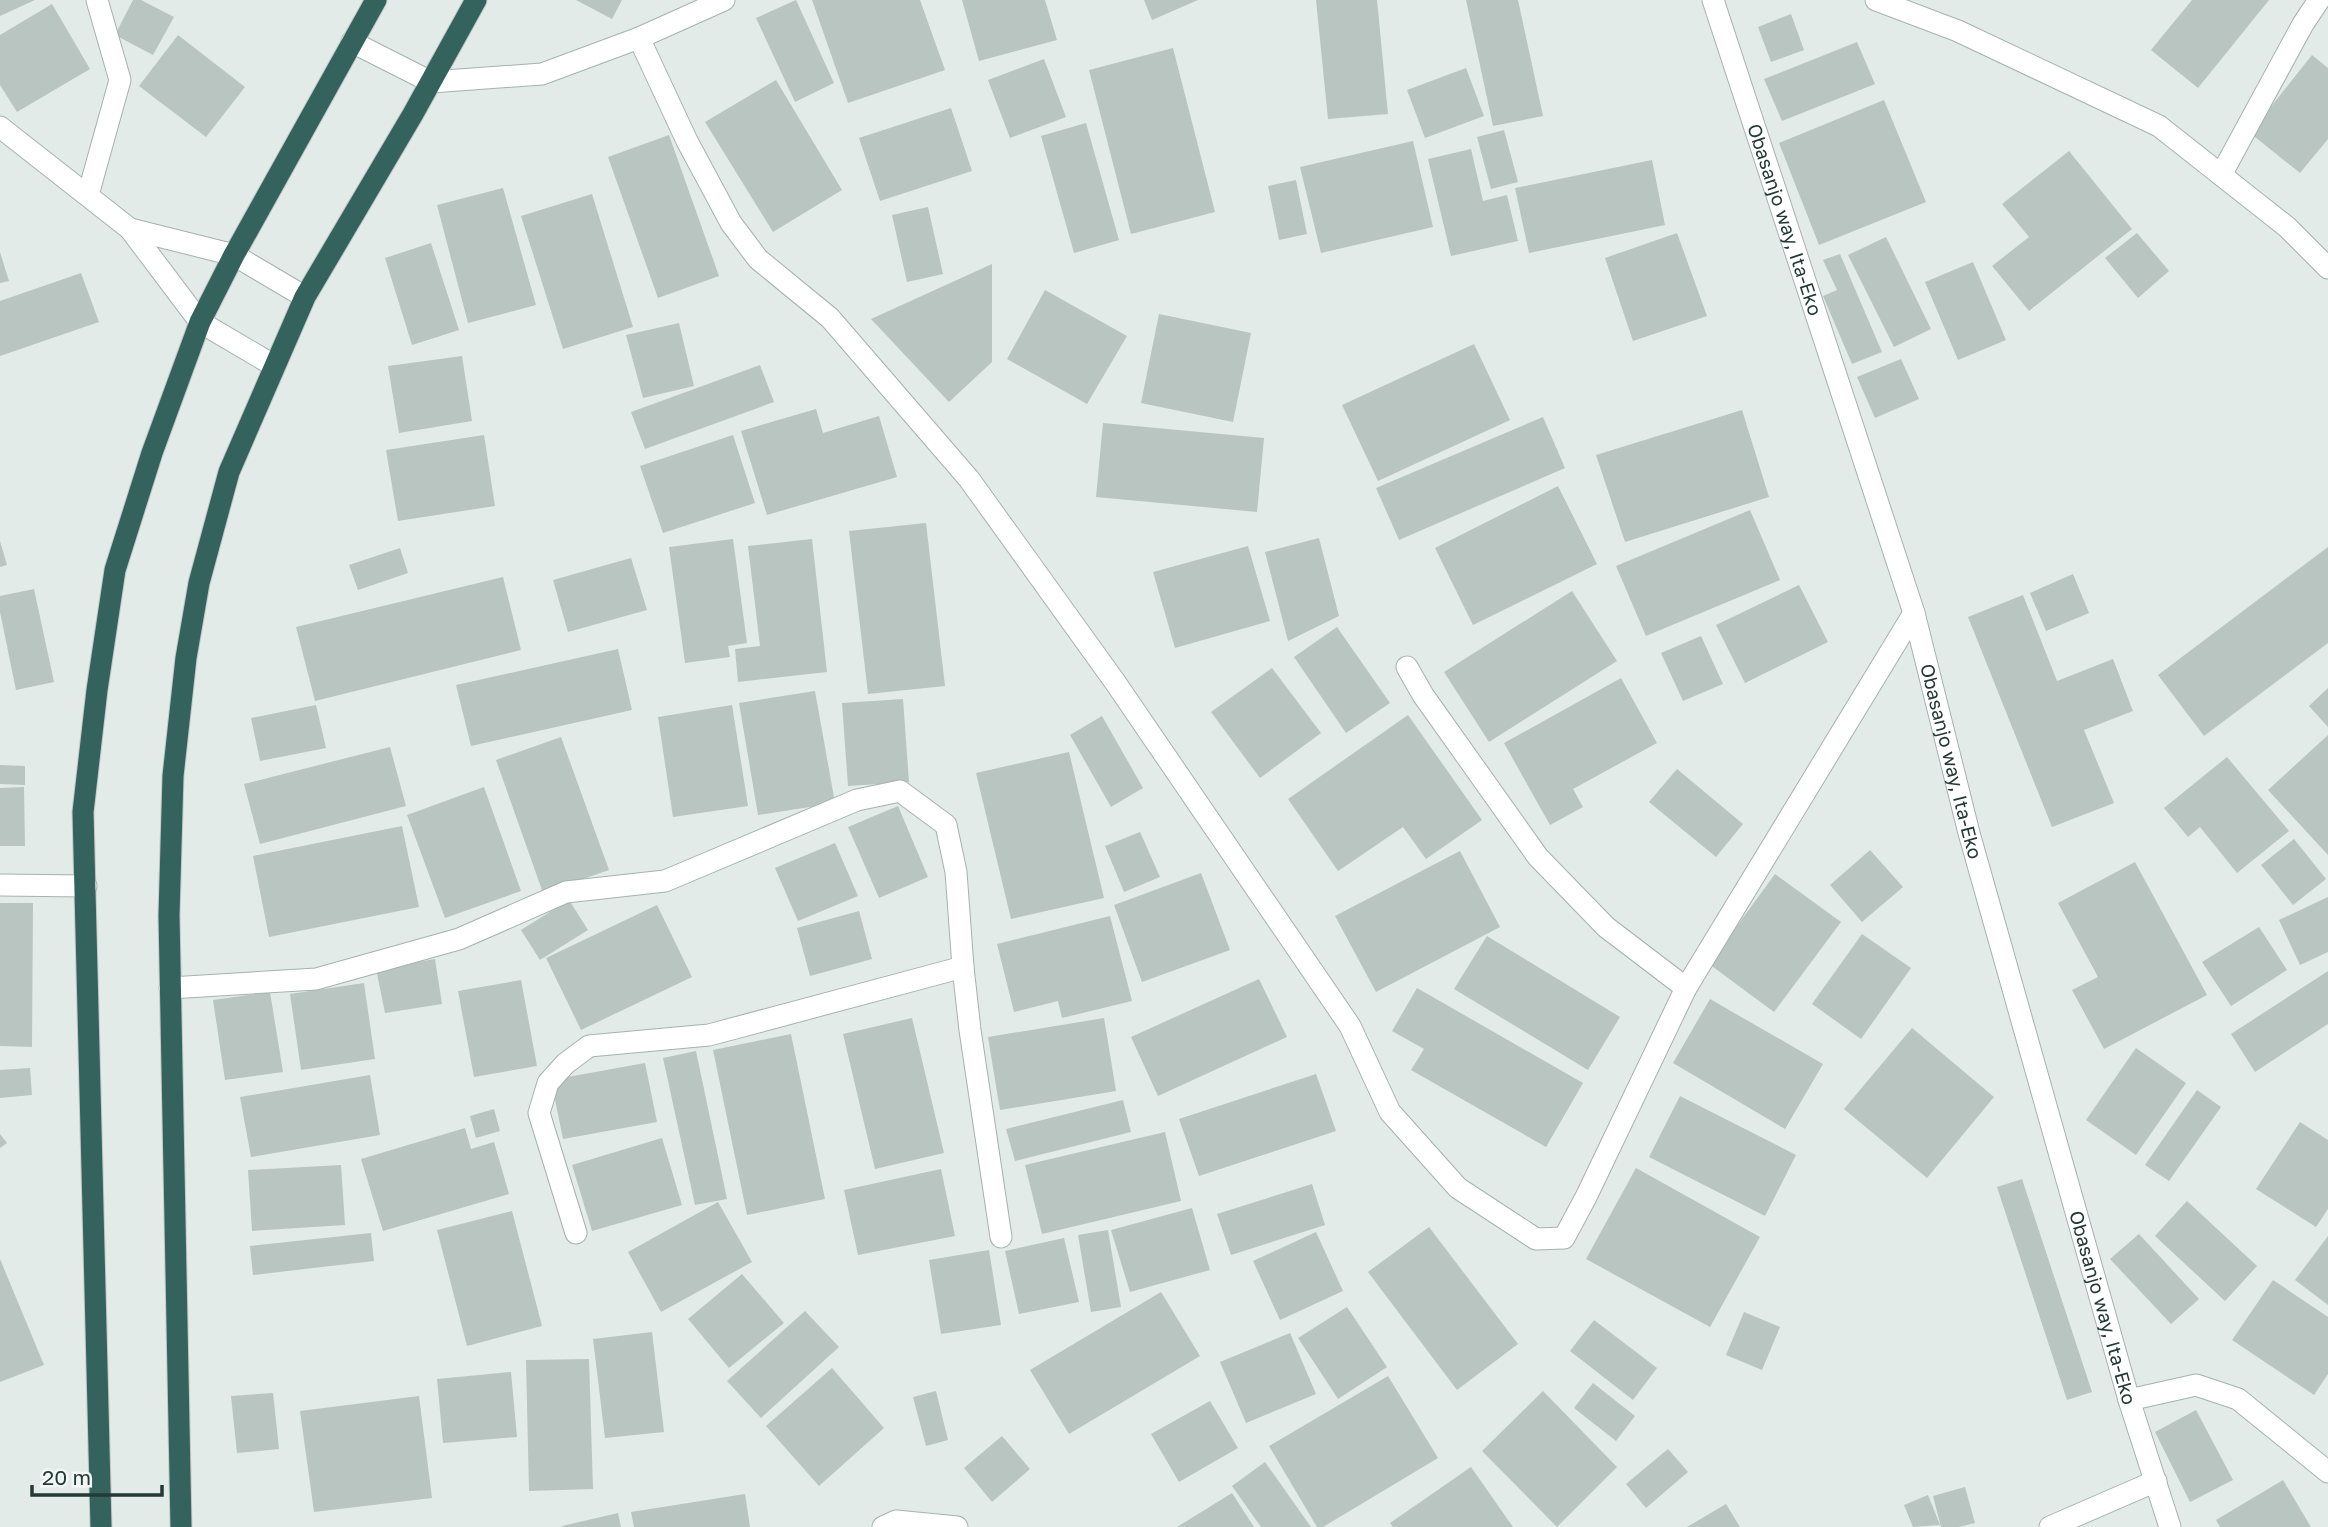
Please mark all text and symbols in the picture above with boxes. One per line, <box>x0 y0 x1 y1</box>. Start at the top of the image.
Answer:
street label: Obasanjo way, Ita-Eko <box>1743 120 1828 318</box>
street label: Obasanjo way, Ita-Eko <box>1916 661 1988 861</box>
street label: Obasanjo way, Ita-Eko <box>2065 1208 2142 1407</box>
scale bar <box>32 1454 161 1498</box>
text: 20 m <box>42 1464 91 1490</box>

